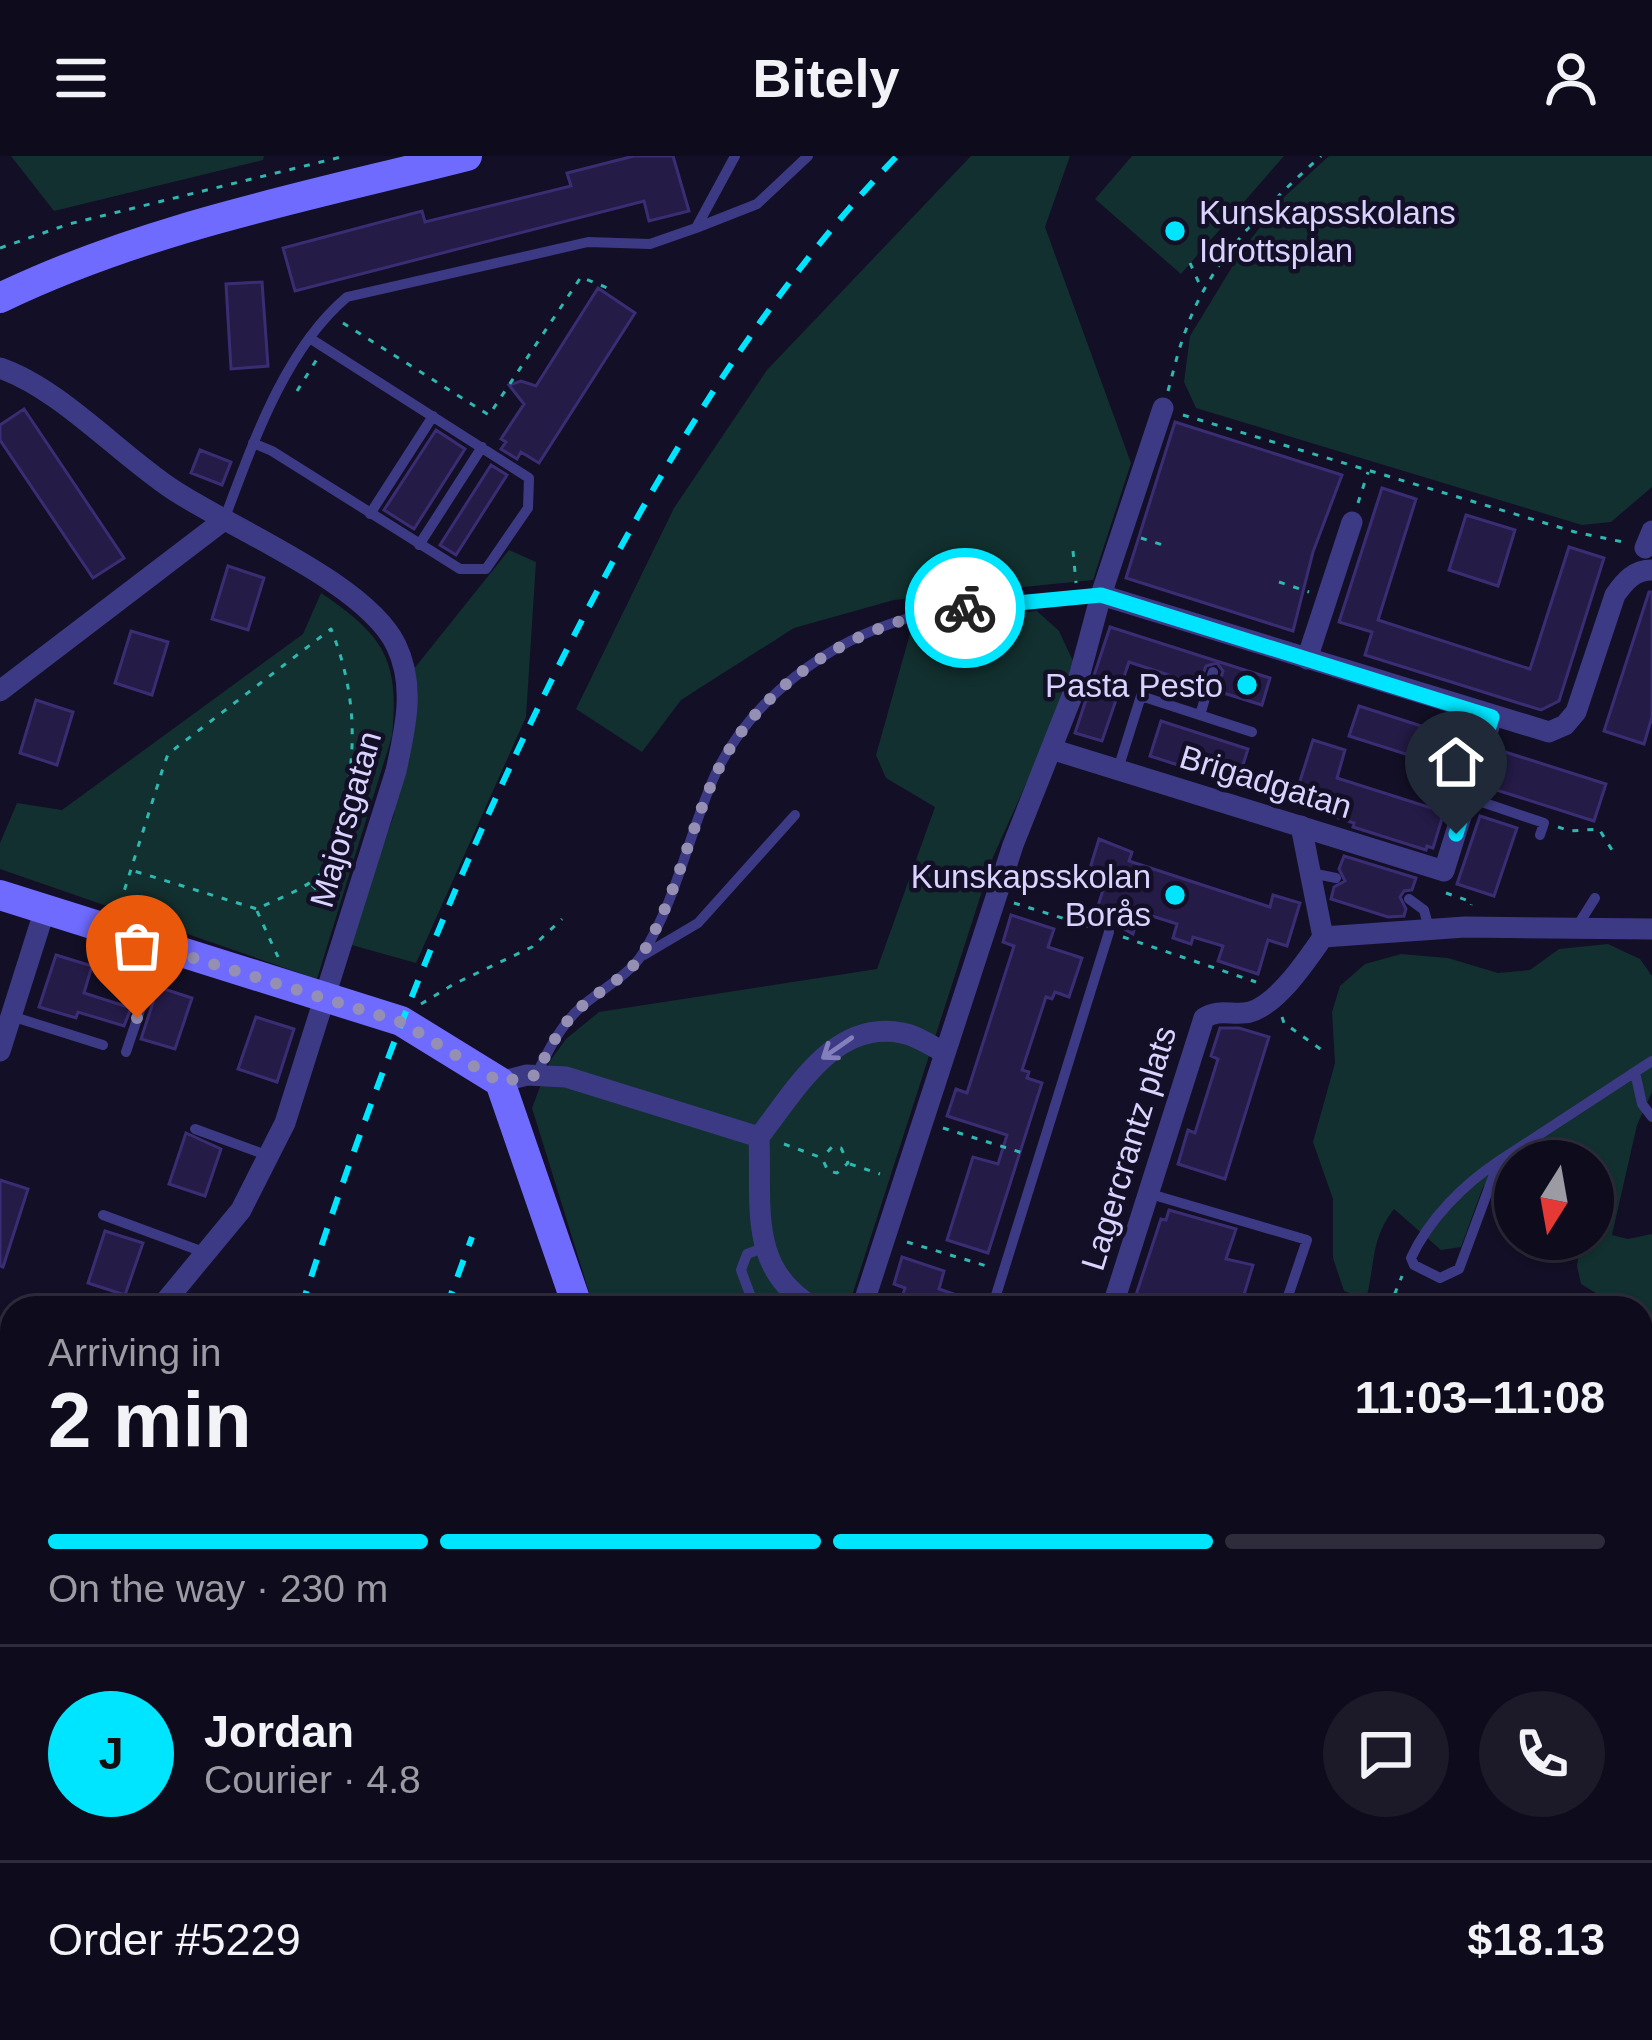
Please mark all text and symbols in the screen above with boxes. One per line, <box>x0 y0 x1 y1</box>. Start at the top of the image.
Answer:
icon: menu <box>48 45 114 111</box>
icon: person <box>1538 45 1604 111</box>
text: Bitely <box>752 48 900 108</box>
place label: Kunskapsskolans Idrottsplan <box>1199 194 1456 269</box>
marker: Kunskapsskolans Idrottsplan <box>1162 218 1188 244</box>
courier <box>905 548 1025 668</box>
icon: bike <box>932 575 998 641</box>
place label: Pasta Pesto <box>1045 667 1223 704</box>
marker: Pasta Pesto <box>1234 672 1260 698</box>
pin <box>1405 711 1507 834</box>
street label: Majorsgatan <box>303 727 388 912</box>
icon: home <box>1423 729 1489 795</box>
street label: Brigadgatan <box>1175 738 1356 825</box>
place label: Kunskapsskolan Borås <box>911 858 1151 933</box>
marker: Kunskapsskolan Borås <box>1162 882 1188 908</box>
pin <box>86 895 188 1018</box>
icon: bag <box>104 913 170 979</box>
street label: Lagercrantz plats <box>1074 1022 1183 1275</box>
one-way arrow <box>821 1035 855 1060</box>
north arrow <box>1494 1140 1614 1260</box>
map controls <box>1494 1140 1614 1260</box>
text: Arriving in <box>48 1331 221 1374</box>
text: 11:03–11:08 <box>1355 1372 1605 1423</box>
text: 2 min <box>48 1376 252 1464</box>
text: On the way · 230 m <box>48 1567 388 1610</box>
button: chat <box>1323 1691 1449 1817</box>
button: phone <box>1479 1691 1605 1817</box>
text: Jordan <box>204 1706 354 1757</box>
text: J <box>98 1728 124 1779</box>
text: Courier · 4.8 <box>204 1758 421 1801</box>
text: Order #5229 <box>48 1914 301 1965</box>
text: $18.13 <box>1467 1914 1605 1965</box>

